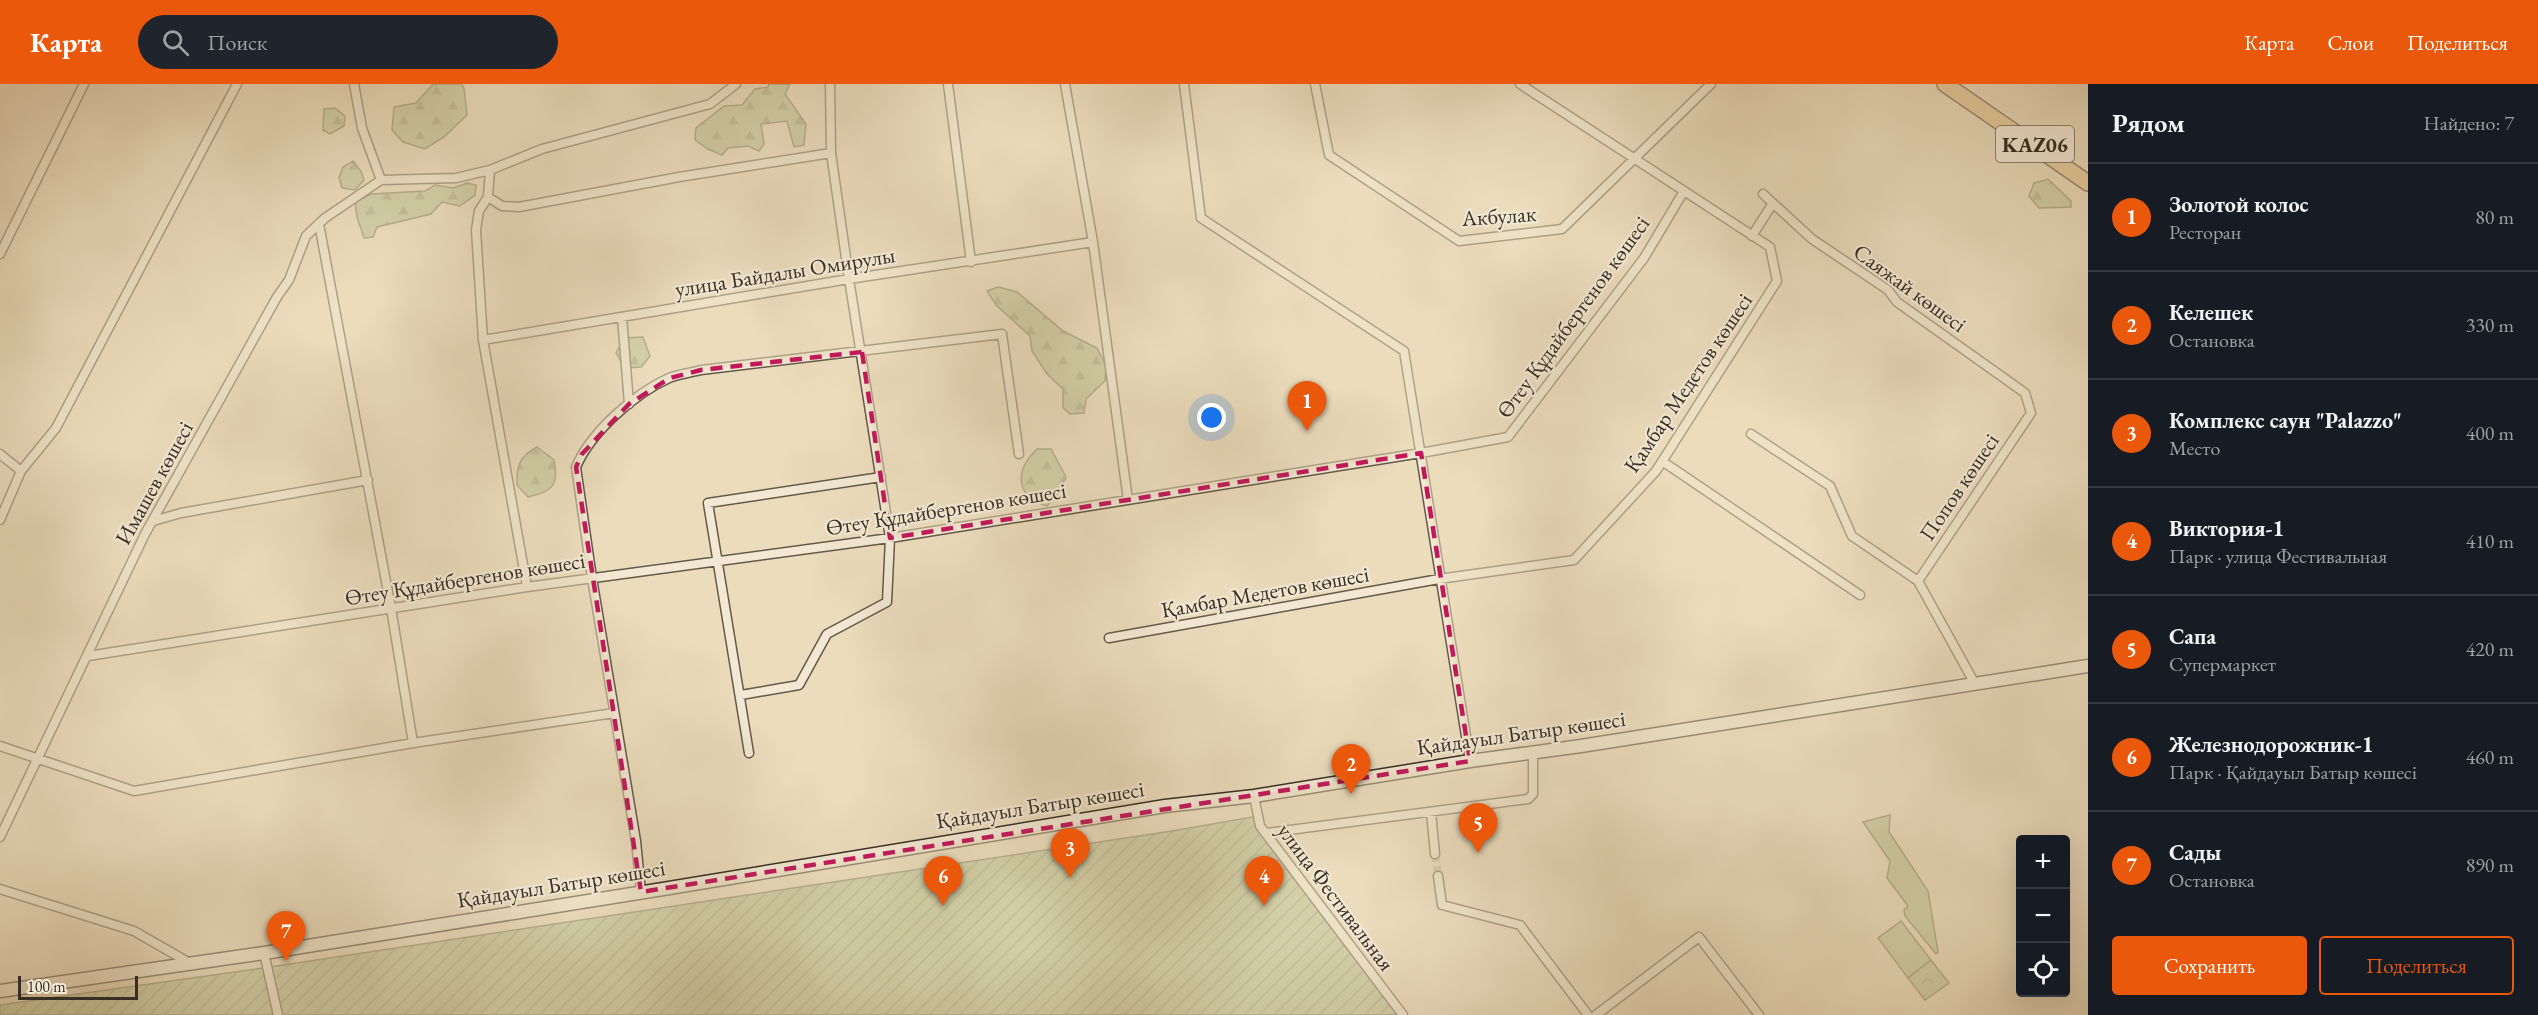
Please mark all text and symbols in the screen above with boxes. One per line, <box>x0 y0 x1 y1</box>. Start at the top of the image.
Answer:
search box <box>138 15 558 69</box>
text: Карта <box>30 24 102 60</box>
icon: search <box>159 26 192 59</box>
text: Поиск <box>207 28 267 57</box>
text: Карта <box>2244 29 2294 56</box>
text: Слои <box>2327 29 2374 56</box>
text: Поделиться <box>2407 29 2508 56</box>
text: Рядом <box>2112 106 2185 140</box>
text: Найдено: 7 <box>2423 110 2514 136</box>
road number: KАZ06 <box>1996 126 2074 162</box>
text: Золотой колос <box>2169 190 2309 219</box>
street label: Акбулак <box>1460 199 1538 233</box>
text: 1 <box>2126 204 2137 230</box>
text: 80 m <box>2475 204 2514 230</box>
street label: Өтеу Құдайбергенов көшесі <box>1490 210 1656 424</box>
text: Ресторан <box>2169 219 2241 245</box>
street label: Саяжай көшесі <box>1848 237 1972 339</box>
street label: улица Байдалы Омирулы <box>673 240 897 304</box>
street label: Қамбар Медетов көшесі <box>1617 288 1759 478</box>
text: Келешек <box>2169 298 2253 327</box>
text: 2 <box>2126 312 2137 338</box>
text: 330 m <box>2466 312 2514 338</box>
text: Остановка <box>2169 327 2255 353</box>
pin: 1 <box>1288 382 1326 431</box>
your location <box>1197 403 1226 432</box>
text: Комплекс саун "Palazzo" <box>2169 406 2402 435</box>
street label: Имашев көшесі <box>108 416 200 550</box>
text: 3 <box>2126 420 2137 446</box>
text: 400 m <box>2466 420 2514 446</box>
street label: Попов көшесі <box>1912 428 2006 546</box>
text: Место <box>2169 435 2220 461</box>
street label: Өтеу Құдайбергенов көшесі <box>824 476 1068 542</box>
text: Виктория-1 <box>2169 514 2284 543</box>
text: 4 <box>2126 528 2137 554</box>
text: 410 m <box>2466 528 2514 554</box>
text: Парк · улица Фестивальная <box>2169 543 2387 569</box>
street label: Өтеу Құдайбергенов көшесі <box>343 546 587 612</box>
street label: Қамбар Медетов көшесі <box>1159 559 1371 625</box>
text: Сапа <box>2169 622 2216 651</box>
text: 5 <box>2126 636 2137 662</box>
text: 420 m <box>2466 636 2514 662</box>
text: Супермаркет <box>2169 651 2276 677</box>
street label: Қайдауыл Батыр көшесі <box>1415 704 1627 762</box>
text: Железнодорожник-1 <box>2169 730 2373 759</box>
pin: 2 <box>1332 744 1370 794</box>
text: 6 <box>2126 744 2137 770</box>
text: 460 m <box>2466 744 2514 770</box>
text: Парк · Қайдауыл Батыр көшесі <box>2169 759 2417 785</box>
street label: Қайдауыл Батыр көшесі <box>934 774 1146 836</box>
pin: 5 <box>1458 804 1498 853</box>
street label: улица Фестивальная <box>1271 817 1401 977</box>
pin: 3 <box>1050 828 1090 878</box>
map controls <box>2016 835 2070 997</box>
button: + <box>2016 835 2070 889</box>
text: Сады <box>2169 838 2221 867</box>
text: 7 <box>2126 852 2137 878</box>
text: 890 m <box>2466 852 2514 878</box>
street label: Қайдауыл Батыр көшесі <box>455 853 667 915</box>
pin: 6 <box>924 856 962 906</box>
pin: 4 <box>1244 856 1284 906</box>
text: Остановка <box>2169 867 2255 893</box>
button: − <box>2016 889 2070 943</box>
pin: 7 <box>266 912 306 961</box>
button: Сохранить <box>2112 936 2307 995</box>
button: Поделиться <box>2319 936 2514 995</box>
button: locate <box>2016 943 2070 997</box>
scale bar <box>18 973 138 1000</box>
text: 100 m <box>27 976 66 997</box>

